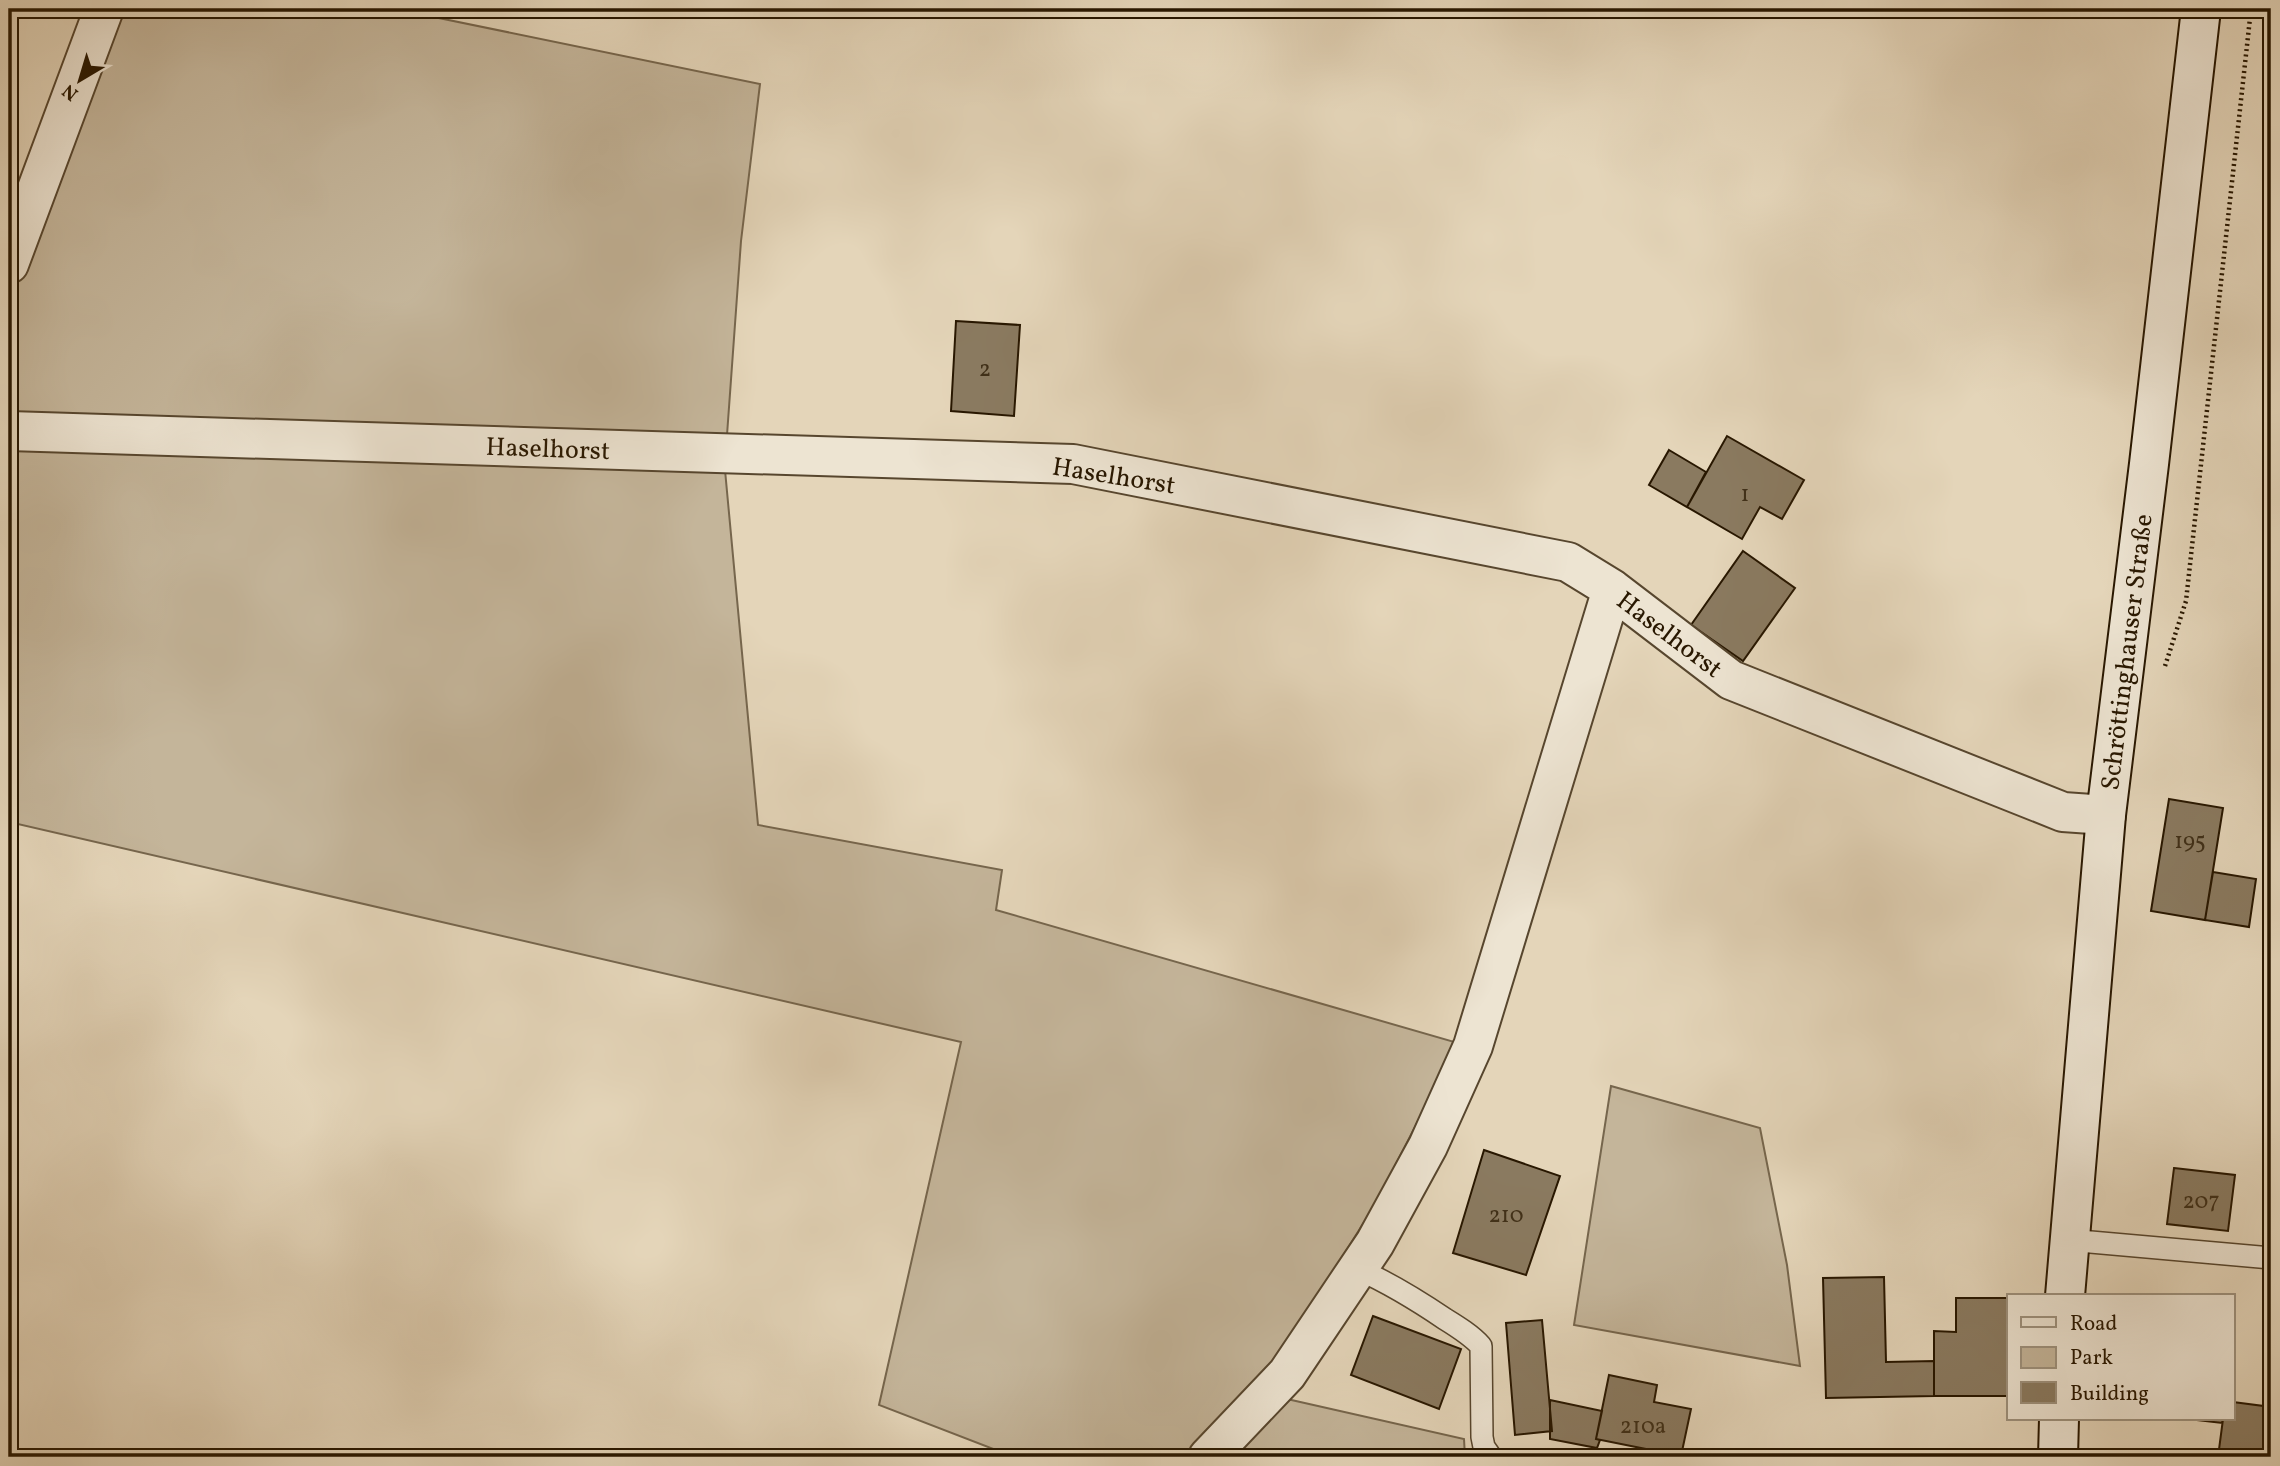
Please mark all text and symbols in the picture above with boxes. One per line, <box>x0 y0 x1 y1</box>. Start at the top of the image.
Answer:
north arrow <box>46 46 116 116</box>
text: N <box>57 77 84 106</box>
house number: 2 <box>979 354 991 386</box>
street label: Haselhorst <box>485 430 611 470</box>
street label: Haselhorst <box>1050 449 1178 504</box>
house number: 1 <box>1741 479 1749 511</box>
street label: Schröttinghauser Straße <box>2093 512 2163 792</box>
street label: Haselhorst <box>1608 584 1729 687</box>
house number: 195 <box>2174 826 2206 858</box>
house number: 207 <box>2182 1186 2220 1218</box>
house number: 210 <box>1488 1200 1524 1232</box>
legend <box>2007 1294 2234 1420</box>
text: Road <box>2070 1310 2117 1339</box>
text: Park <box>2070 1344 2113 1373</box>
text: Building <box>2070 1380 2149 1409</box>
house number: 210a <box>1620 1411 1666 1443</box>

